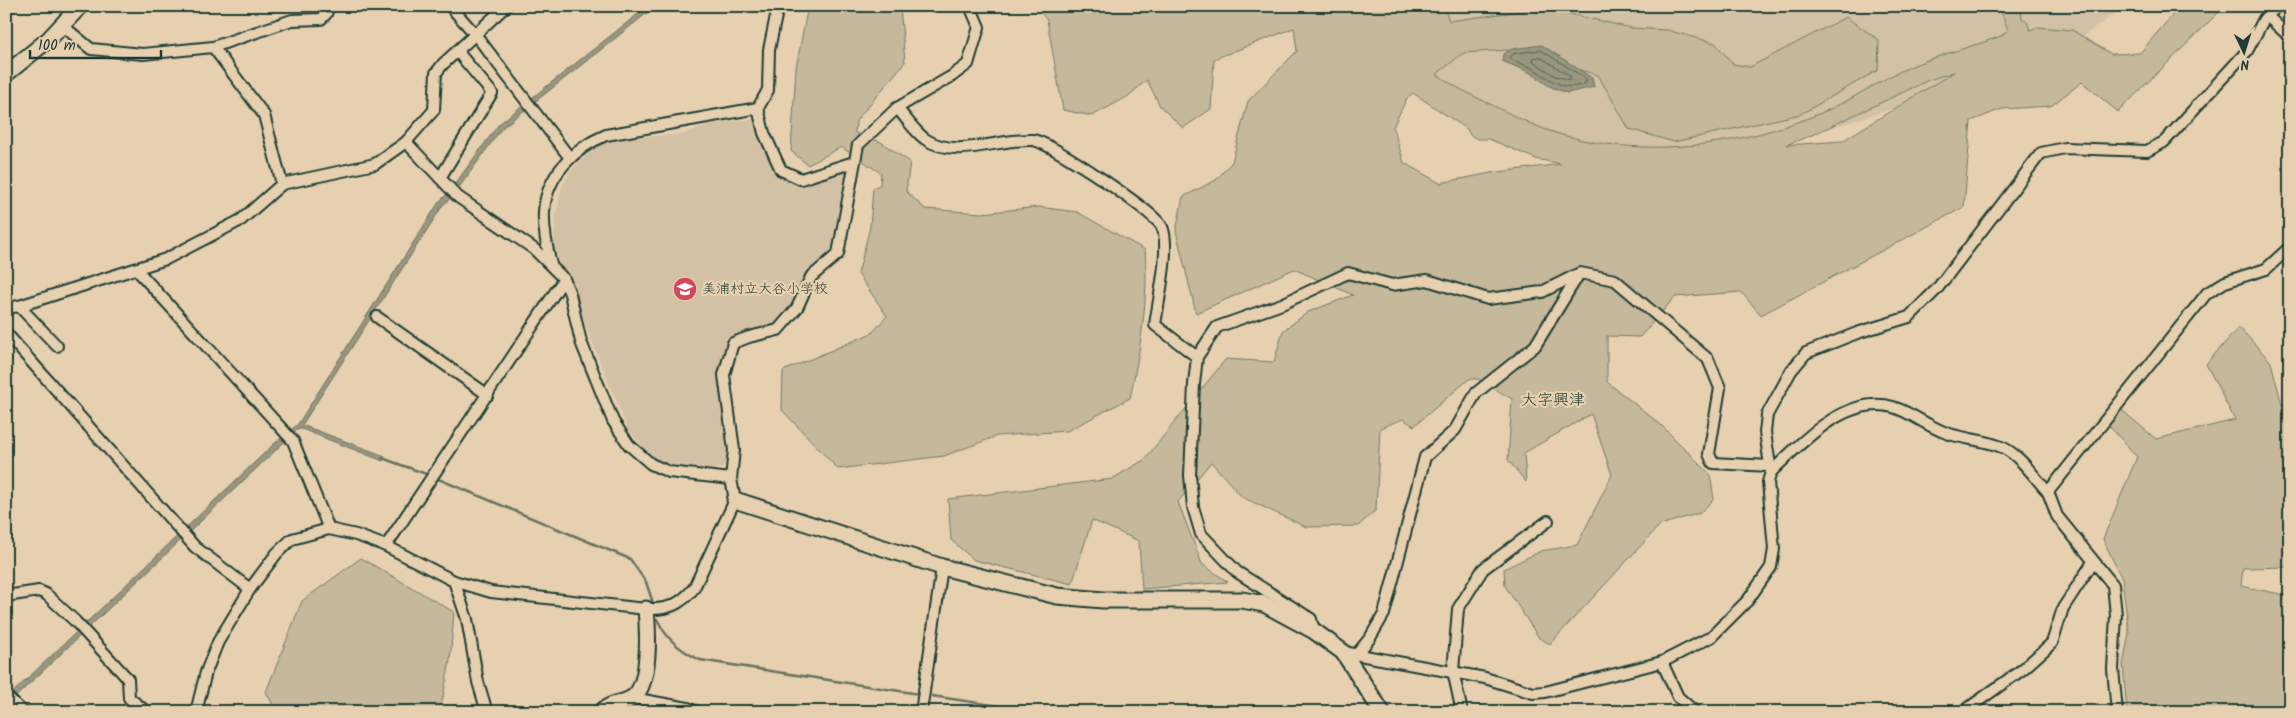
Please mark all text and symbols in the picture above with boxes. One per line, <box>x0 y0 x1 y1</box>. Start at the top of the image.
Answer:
scale bar <box>30 28 161 60</box>
north arrow <box>2218 28 2268 78</box>
text: 100 m <box>38 34 76 58</box>
text: N <box>2240 53 2250 75</box>
school or university icon: 美浦村立大谷小学校 <box>672 276 698 302</box>
place label: 美浦村立大谷小学校 <box>702 278 828 300</box>
district label: 大字興津 <box>1521 388 1585 413</box>

